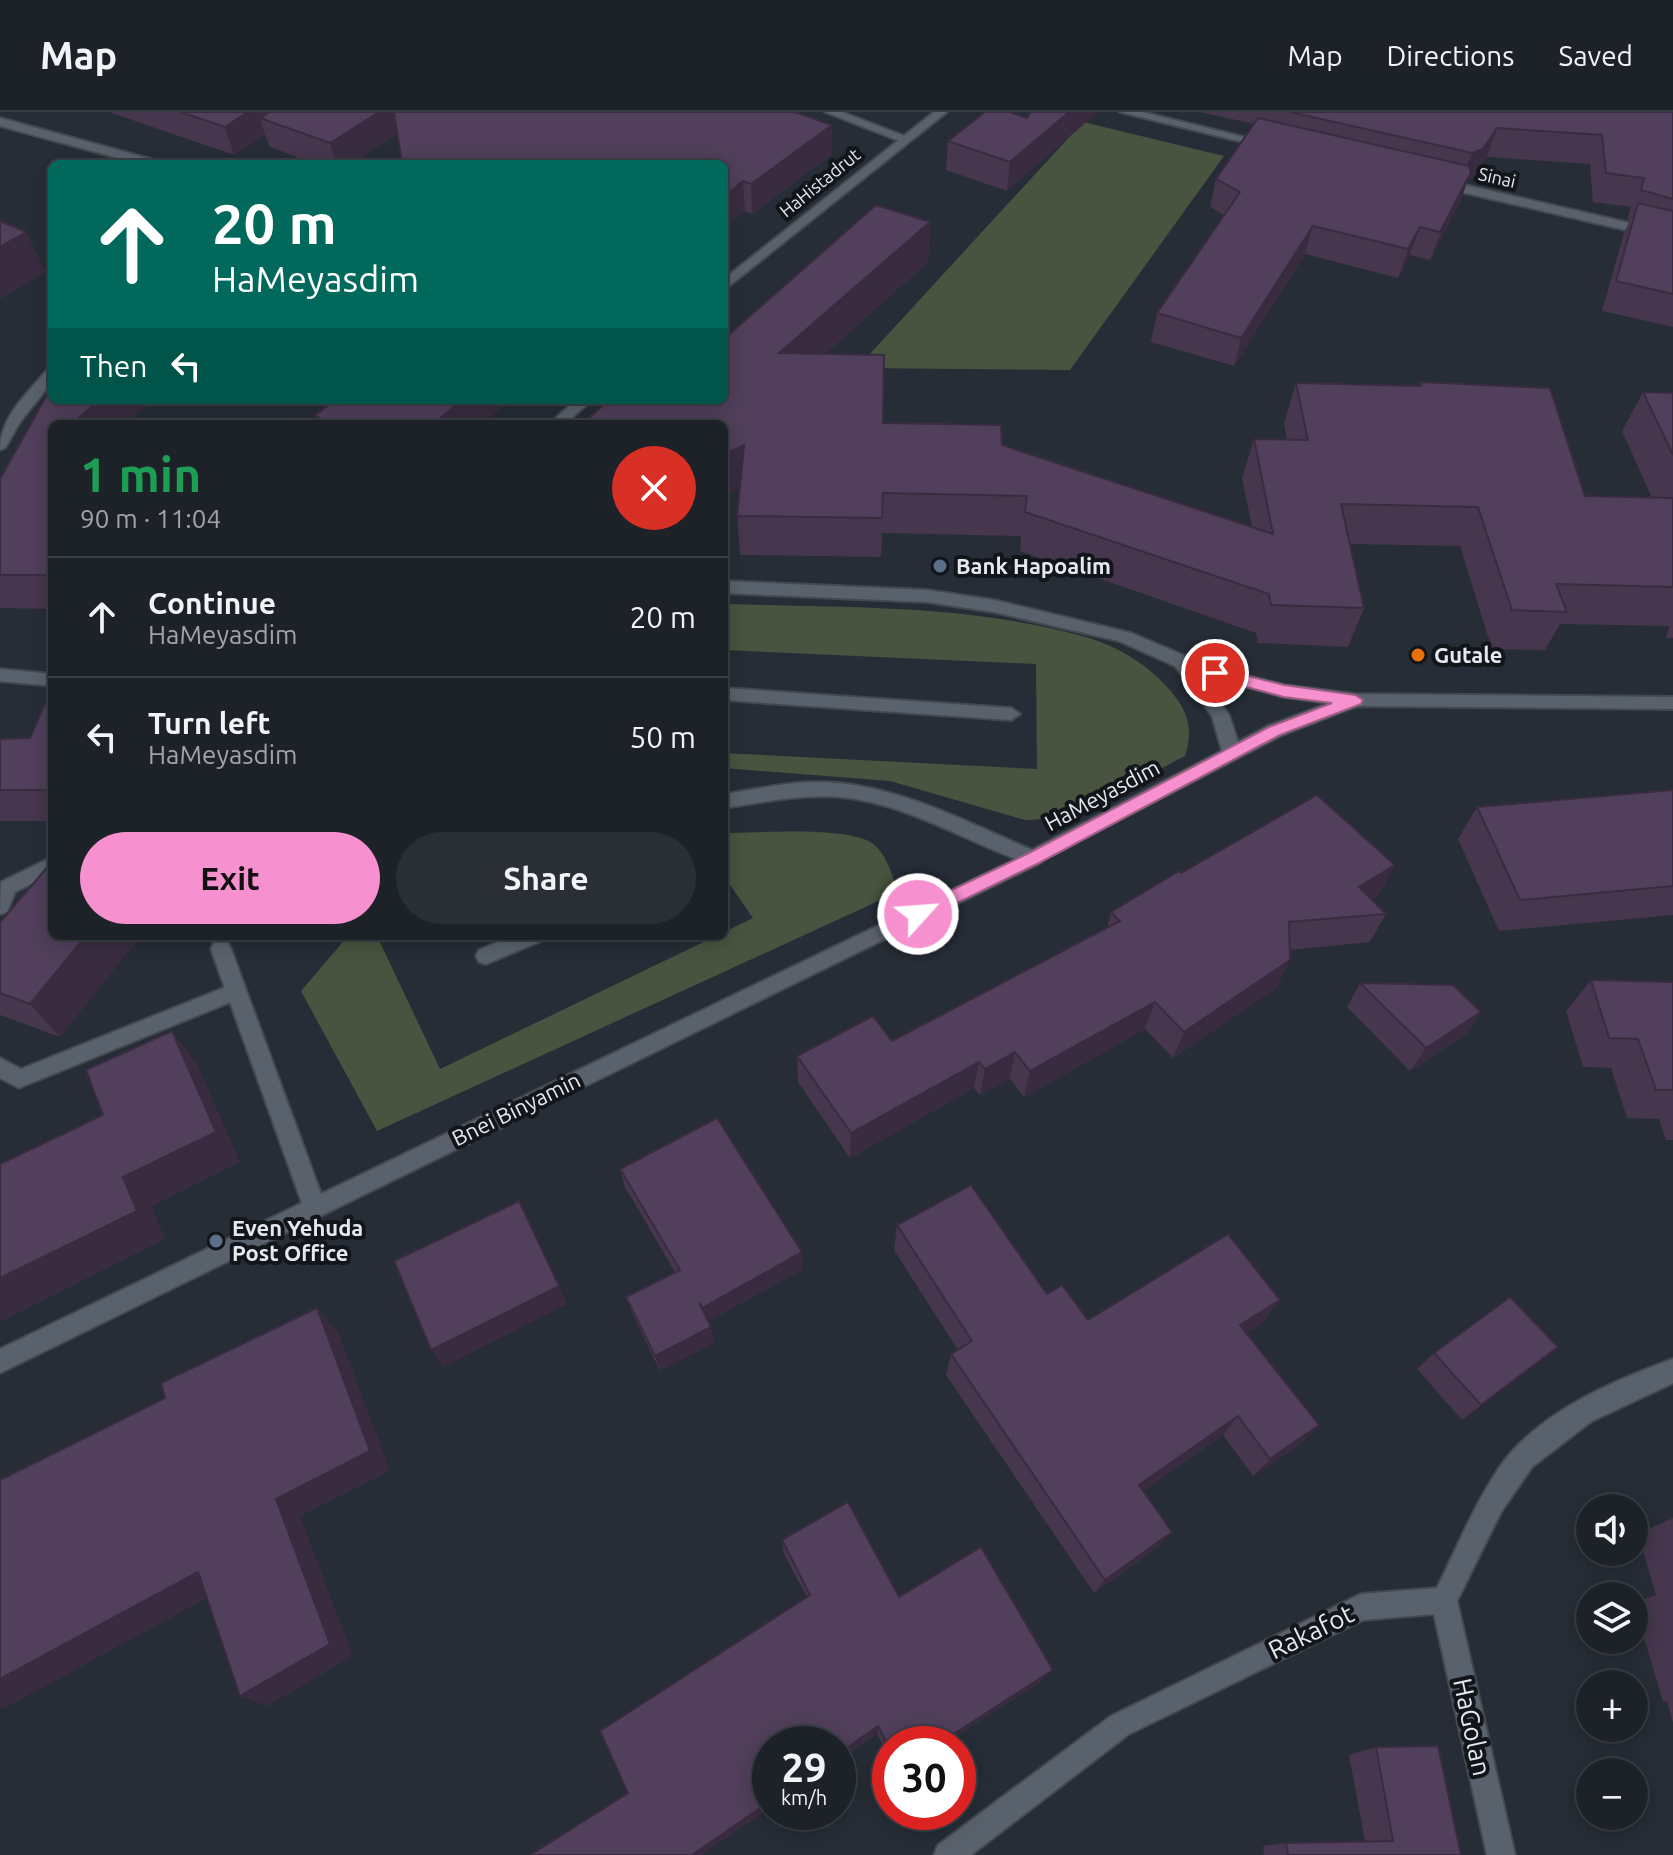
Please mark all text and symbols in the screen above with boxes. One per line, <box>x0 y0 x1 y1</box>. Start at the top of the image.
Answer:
text: Map <box>40 34 117 76</box>
text: Map <box>1287 40 1343 71</box>
text: Directions <box>1387 40 1514 71</box>
text: Saved <box>1558 40 1633 71</box>
street label: HaHistadrut <box>775 144 864 221</box>
street label: Sinai <box>1477 163 1518 191</box>
icon: ahead <box>80 192 184 296</box>
text: 20 m <box>212 192 337 255</box>
text: HaMeyasdim <box>212 258 419 299</box>
icon: left <box>164 344 208 388</box>
text: Then <box>80 349 148 383</box>
button: close <box>612 446 696 530</box>
text: 1 min <box>80 447 201 501</box>
text: 90 m · 11:04 <box>80 504 221 533</box>
place label: Bank Hapoalim <box>956 553 1111 578</box>
marker: Bank Hapoalim <box>931 557 949 575</box>
text: Continue <box>148 586 276 620</box>
icon: ahead <box>80 595 124 639</box>
text: 20 m <box>629 600 696 634</box>
text: HaMeyasdim <box>148 620 298 649</box>
pin <box>1181 639 1249 707</box>
place label: Gutale <box>1434 642 1503 667</box>
marker: Gutale <box>1409 646 1427 664</box>
icon: arrive <box>1193 651 1237 695</box>
text: Turn left <box>148 706 270 740</box>
icon: left <box>80 715 124 759</box>
text: 50 m <box>629 720 696 754</box>
text: HaMeyasdim <box>148 740 298 769</box>
street label: HaMeyasdim <box>1040 754 1164 835</box>
button: Exit <box>80 832 380 924</box>
button: Share <box>396 832 696 924</box>
position arrow <box>876 872 960 956</box>
street label: Bnei Binyamin <box>448 1067 584 1150</box>
place label: Even Yehuda Post Office <box>232 1215 363 1265</box>
marker: Even Yehuda Post Office <box>207 1232 225 1250</box>
map controls <box>1576 1494 1648 1830</box>
button: sound <box>1576 1494 1648 1566</box>
button: layers <box>1576 1582 1648 1654</box>
street label: Rakafot <box>1263 1599 1358 1665</box>
button: + <box>1576 1670 1648 1742</box>
street label: HaGolan <box>1448 1675 1497 1778</box>
speed limit sign: 30 <box>872 1726 976 1830</box>
text: 29 <box>781 1745 827 1790</box>
button: − <box>1576 1758 1648 1830</box>
text: km/h <box>781 1786 827 1809</box>

